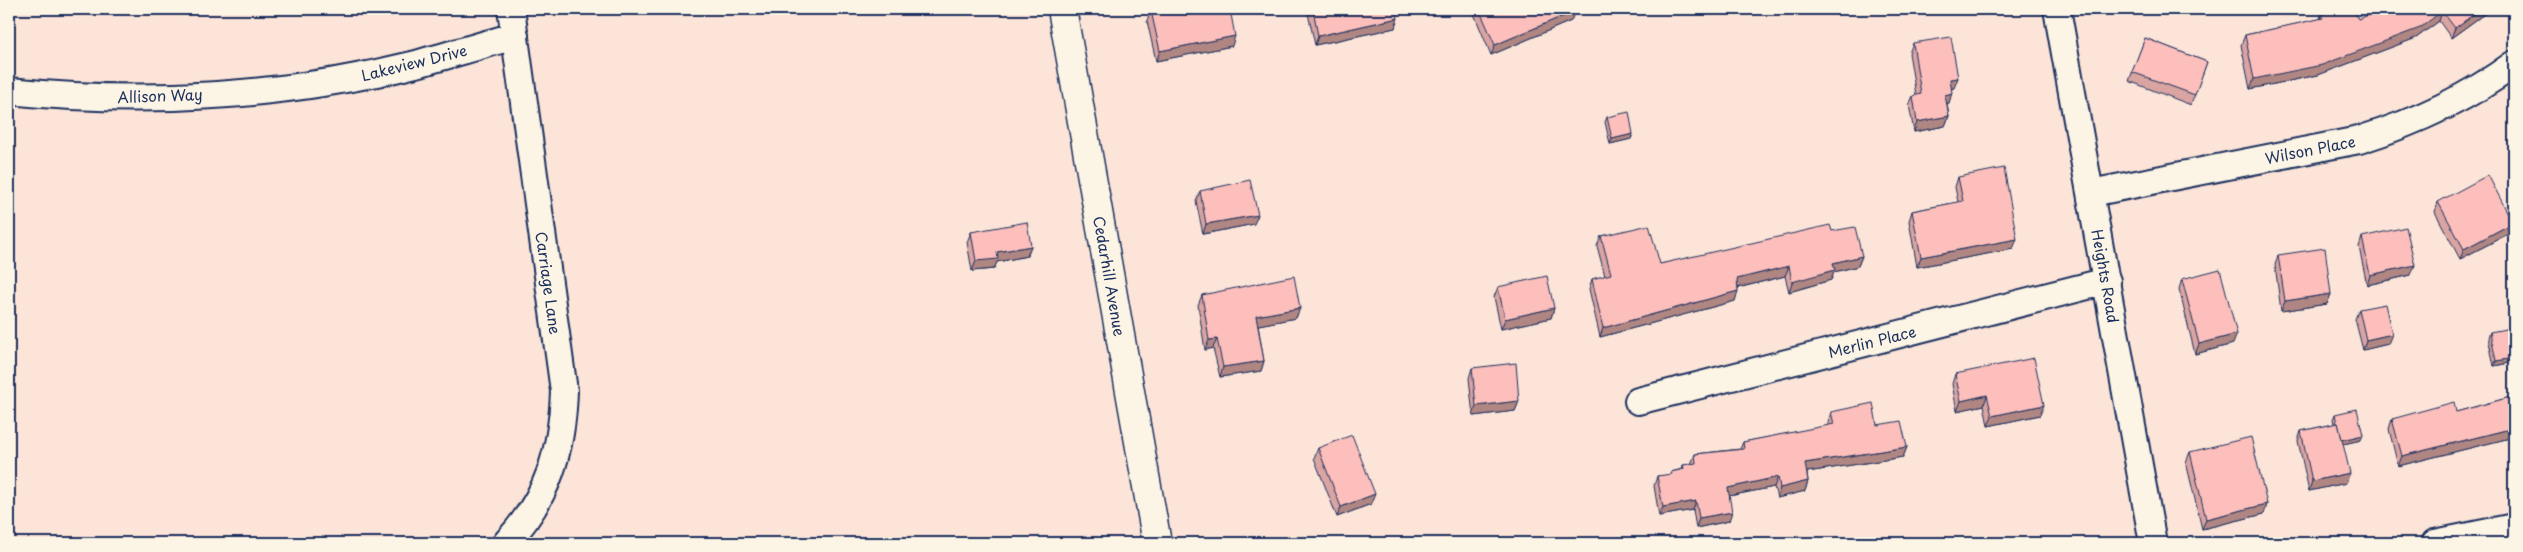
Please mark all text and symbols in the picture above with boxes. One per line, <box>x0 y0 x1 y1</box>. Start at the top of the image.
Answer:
street label: Lakeview Drive <box>359 38 469 86</box>
street label: Allison Way <box>117 82 203 108</box>
street label: Wilson Place <box>2263 129 2357 169</box>
street label: Cedarhill Avenue <box>1088 214 1132 338</box>
street label: Heights Road <box>2086 227 2126 325</box>
street label: Carriage Lane <box>530 230 568 336</box>
street label: Merlin Place <box>1826 319 1918 363</box>

